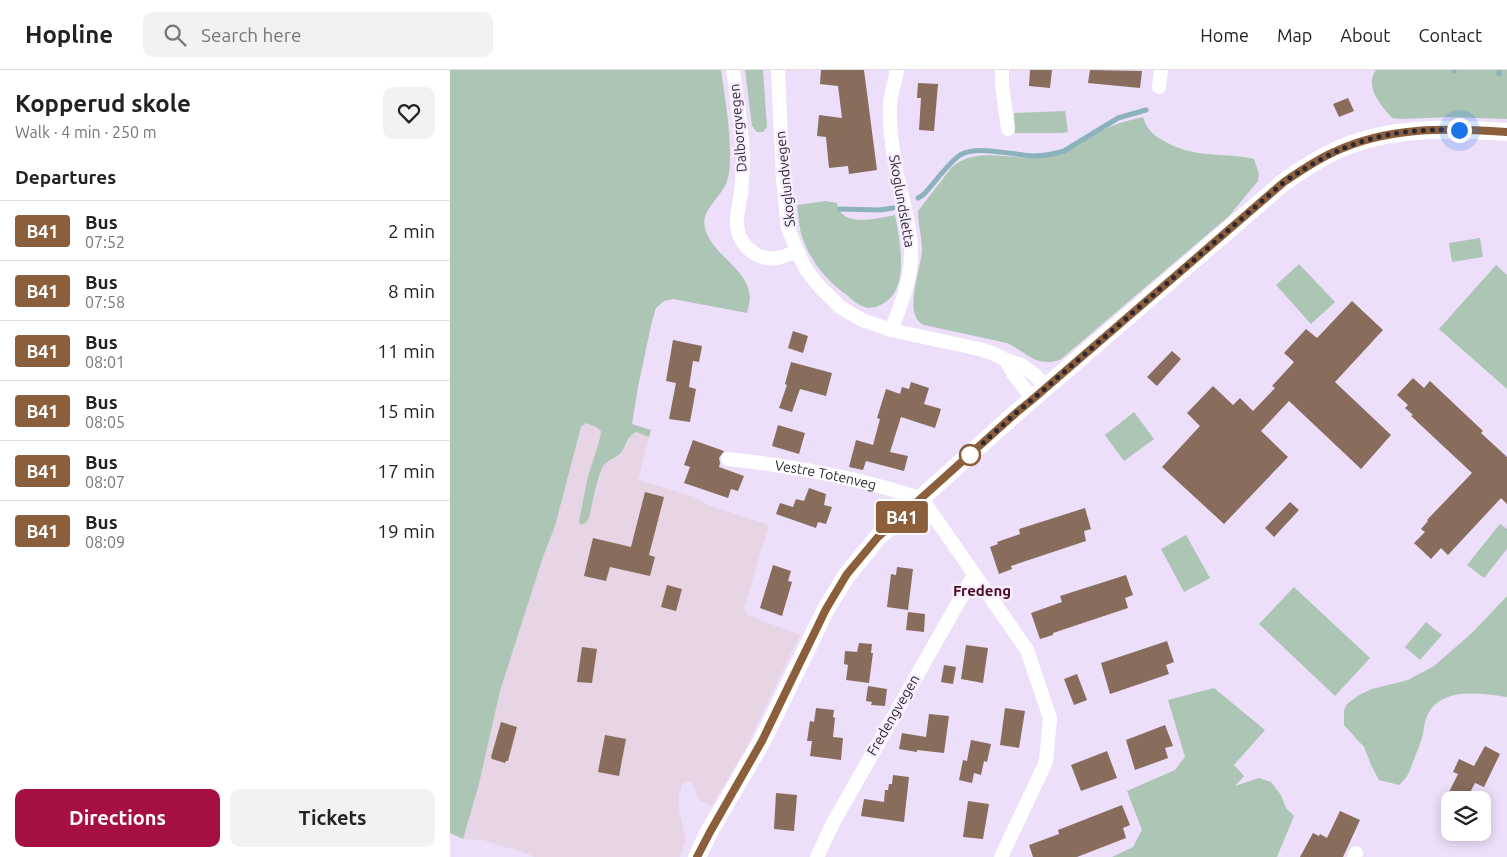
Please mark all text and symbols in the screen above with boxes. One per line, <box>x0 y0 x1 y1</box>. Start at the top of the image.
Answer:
search box <box>143 12 493 57</box>
text: Hopline <box>25 21 113 48</box>
icon: search <box>161 21 189 49</box>
text: Search here <box>201 24 301 46</box>
text: Home <box>1200 25 1249 45</box>
text: Map <box>1277 25 1312 45</box>
text: About <box>1340 25 1390 45</box>
text: Contact <box>1418 25 1482 45</box>
street label: Dalborgvegen <box>726 83 750 173</box>
button: heart <box>383 87 435 139</box>
text: Kopperud skole <box>15 90 191 117</box>
your location <box>1447 118 1472 143</box>
text: Walk · 4 min · 250 m <box>15 123 157 141</box>
street label: Skoglundvegen <box>772 130 798 228</box>
street label: Skoglundsletta <box>886 153 918 249</box>
text: Departures <box>15 166 116 188</box>
text: Bus <box>85 211 118 233</box>
text: 2 min <box>388 220 435 242</box>
text: B41 <box>26 221 59 241</box>
text: 07:52 <box>85 233 125 251</box>
text: Bus <box>85 271 118 293</box>
text: 8 min <box>388 280 435 302</box>
text: B41 <box>26 281 59 301</box>
text: 07:58 <box>85 293 125 311</box>
text: Bus <box>85 331 118 353</box>
text: 11 min <box>377 340 435 362</box>
text: B41 <box>26 341 59 361</box>
text: 08:01 <box>85 353 125 371</box>
text: Bus <box>85 391 118 413</box>
text: 15 min <box>377 400 435 422</box>
text: B41 <box>26 401 59 421</box>
text: 08:05 <box>85 413 125 431</box>
unlabelled marker <box>959 444 981 466</box>
text: Bus <box>85 451 118 473</box>
street label: Vestre Totenveg <box>774 457 878 493</box>
text: 17 min <box>377 460 435 482</box>
text: B41 <box>26 461 59 481</box>
text: 08:07 <box>85 473 125 491</box>
line badge: B41 <box>873 501 931 533</box>
text: B41 <box>886 507 918 527</box>
text: Bus <box>85 511 118 533</box>
text: 19 min <box>377 520 435 542</box>
text: B41 <box>26 521 59 541</box>
text: 08:09 <box>85 533 125 551</box>
district label: Fredeng <box>953 582 1011 599</box>
street label: Fredengvegen <box>863 672 923 758</box>
button: Directions <box>15 789 220 847</box>
button: Tickets <box>230 789 435 847</box>
map controls <box>1441 791 1491 841</box>
button: layers <box>1441 791 1491 841</box>

